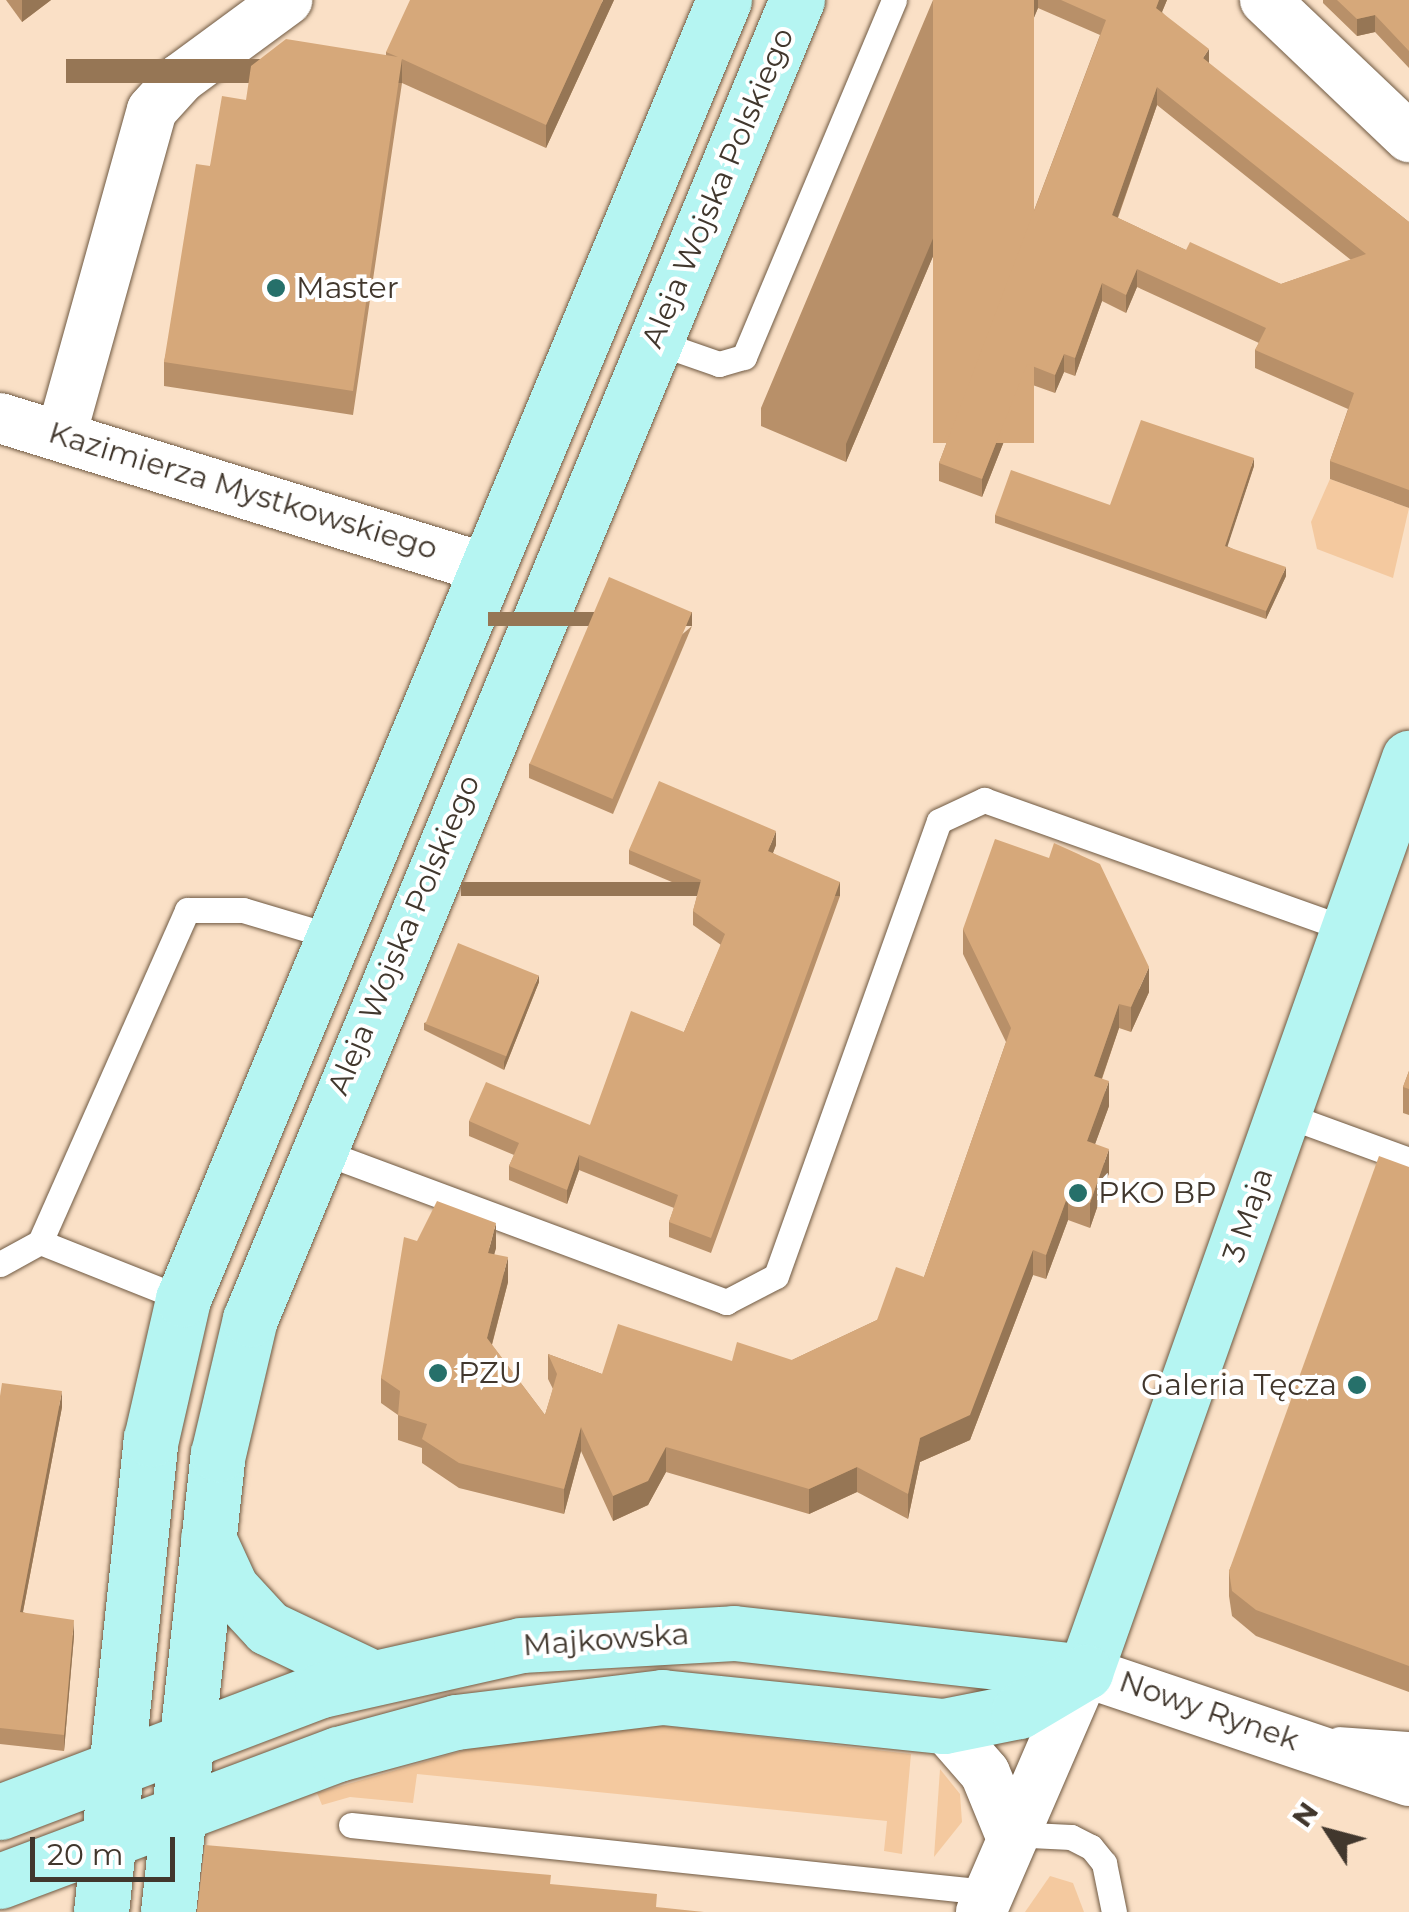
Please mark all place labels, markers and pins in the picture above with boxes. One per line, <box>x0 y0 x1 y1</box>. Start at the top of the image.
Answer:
place label: Master <box>296 270 399 306</box>
marker: Master <box>265 277 287 299</box>
place label: PKO BP <box>1098 1175 1217 1211</box>
marker: PKO BP <box>1067 1182 1089 1204</box>
place label: PZU <box>458 1355 522 1391</box>
marker: PZU <box>427 1362 449 1384</box>
place label: Galeria Tęcza <box>1141 1367 1337 1403</box>
marker: Galeria Tęcza <box>1346 1374 1368 1396</box>

